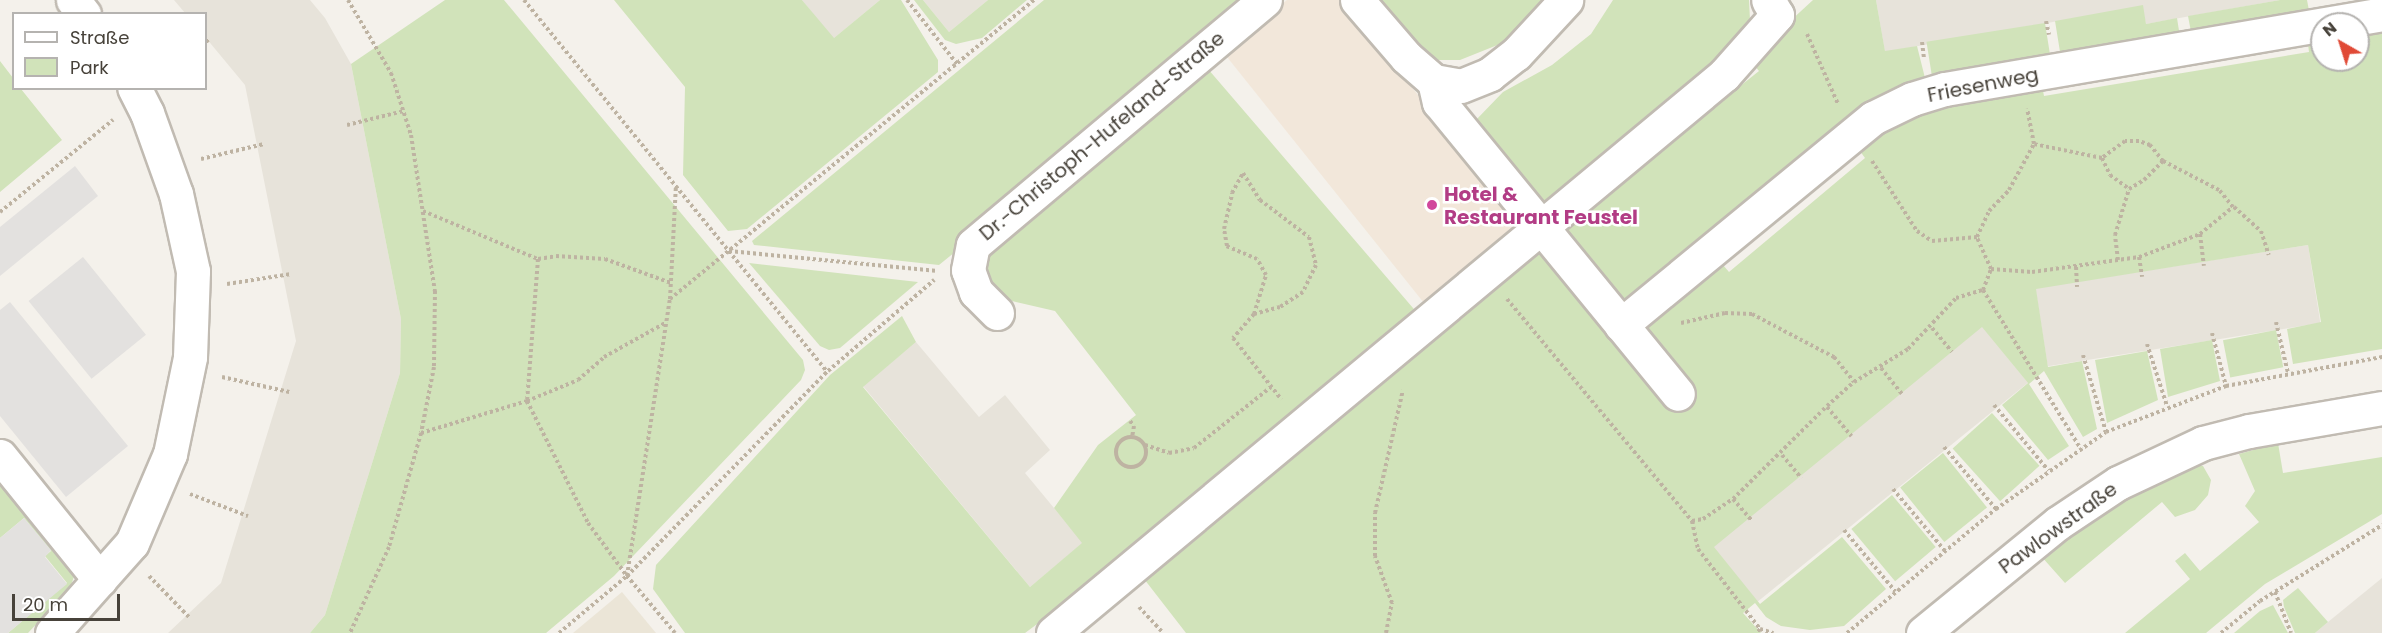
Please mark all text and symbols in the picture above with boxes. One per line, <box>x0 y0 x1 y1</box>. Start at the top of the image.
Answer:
legend <box>12 12 207 90</box>
north arrow <box>2310 12 2370 72</box>
text: N <box>2318 16 2342 42</box>
text: Straße <box>70 25 129 50</box>
street label: Dr.-Christoph-Hufeland-Straße <box>975 26 1229 246</box>
text: Park <box>70 55 109 80</box>
street label: Friesenweg <box>1925 62 2041 108</box>
place label: Hotel & Restaurant Feustel <box>1444 182 1638 229</box>
marker: Hotel & Restaurant Feustel <box>1425 198 1439 212</box>
street label: Pawlowstraße <box>1994 477 2122 579</box>
scale bar <box>15 582 123 620</box>
text: 20 m <box>23 592 68 617</box>

